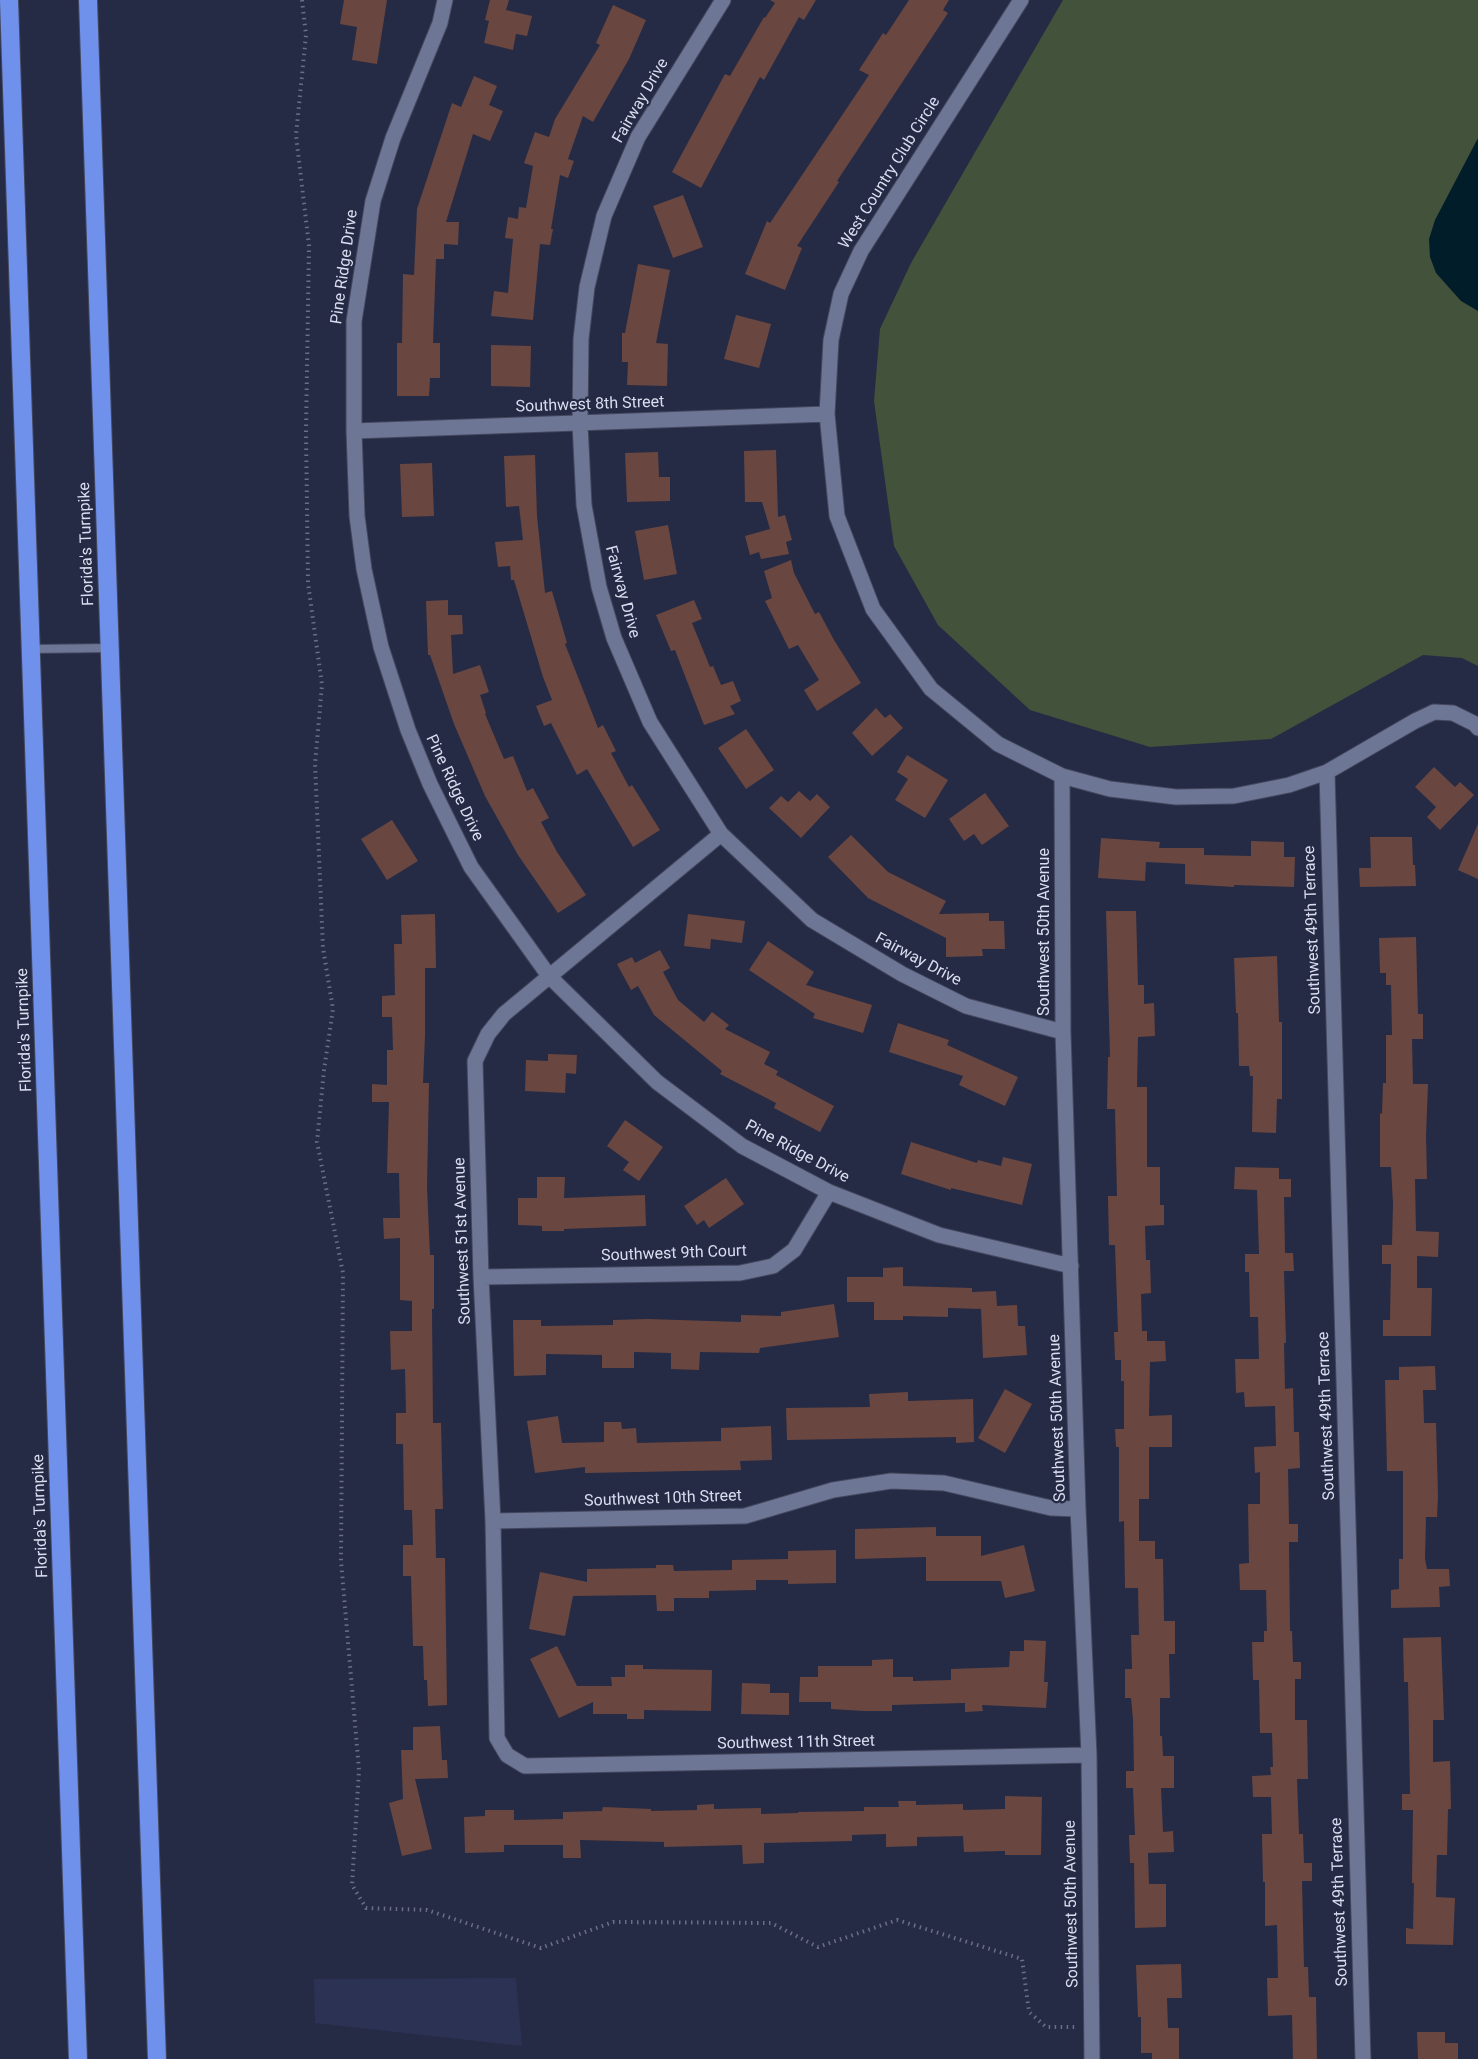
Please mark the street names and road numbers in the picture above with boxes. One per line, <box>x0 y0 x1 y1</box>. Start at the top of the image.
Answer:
street label: Fairway Drive <box>609 55 673 147</box>
street label: West Country Club Circle <box>835 93 945 253</box>
street label: Pine Ridge Drive <box>327 209 363 325</box>
street label: Southwest 8th Street <box>515 393 665 417</box>
street label: Florida's Turnpike <box>75 482 99 606</box>
street label: Fairway Drive <box>600 544 644 640</box>
street label: Pine Ridge Drive <box>421 732 487 844</box>
street label: Southwest 49th Terrace <box>1300 845 1326 1015</box>
street label: Southwest 50th Avenue <box>1035 848 1055 1016</box>
street label: Fairway Drive <box>872 929 964 991</box>
street label: Florida's Turnpike <box>13 968 37 1092</box>
street label: Pine Ridge Drive <box>742 1116 852 1188</box>
street label: Southwest 51st Avenue <box>450 1157 476 1325</box>
street label: Southwest 9th Court <box>601 1242 747 1266</box>
street label: Southwest 49th Terrace <box>1314 1331 1340 1501</box>
street label: Southwest 50th Avenue <box>1045 1334 1071 1502</box>
street label: Florida's Turnpike <box>29 1454 53 1578</box>
street label: Southwest 10th Street <box>584 1487 742 1511</box>
street label: Southwest 11th Street <box>717 1732 875 1754</box>
street label: Southwest 49th Terrace <box>1327 1817 1353 1987</box>
street label: Southwest 50th Avenue <box>1061 1820 1083 1988</box>

